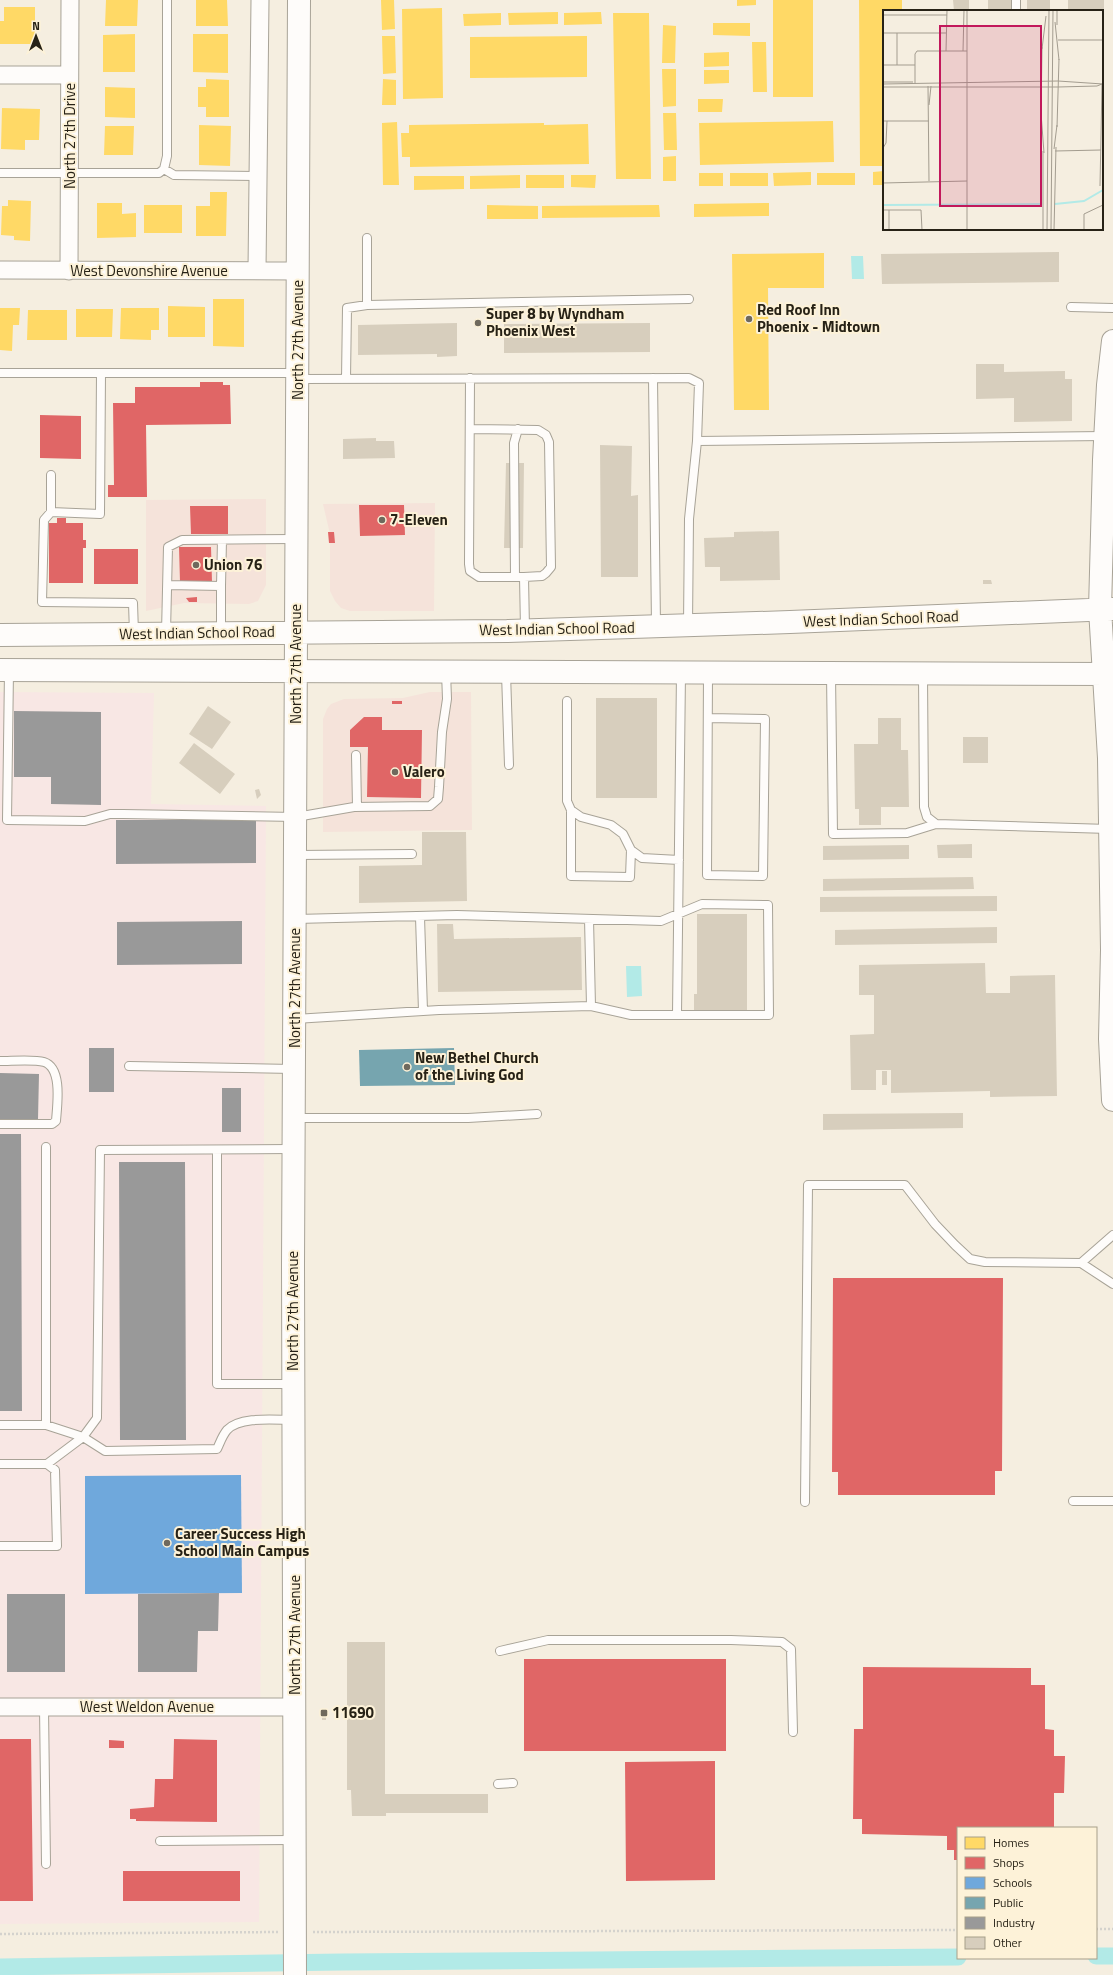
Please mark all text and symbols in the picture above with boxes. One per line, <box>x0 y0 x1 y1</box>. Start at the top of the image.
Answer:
inset map <box>883 10 1103 230</box>
north arrow <box>16 16 56 56</box>
text: N <box>32 18 40 34</box>
street label: North 27th Drive <box>58 83 81 189</box>
street label: West Devonshire Avenue <box>70 259 228 282</box>
street label: North 27th Avenue <box>286 280 309 400</box>
place label: Red Roof Inn Phoenix - Midtown <box>757 298 880 338</box>
place label: Super 8 by Wyndham Phoenix West <box>486 302 624 342</box>
marker: Red Roof Inn Phoenix - Midtown <box>744 314 754 324</box>
marker: Super 8 by Wyndham Phoenix West <box>473 318 483 328</box>
place label: 7-Eleven <box>390 508 448 531</box>
marker: 7-Eleven <box>377 515 387 525</box>
place label: Union 76 <box>204 553 262 576</box>
marker: Union 76 <box>191 560 201 570</box>
street label: North 27th Avenue <box>284 604 307 724</box>
street label: West Indian School Road <box>803 604 959 633</box>
street label: West Indian School Road <box>479 616 635 641</box>
street label: West Indian School Road <box>119 620 275 645</box>
place label: Valero <box>403 760 445 783</box>
marker: Valero <box>390 767 400 777</box>
street label: North 27th Avenue <box>283 928 306 1048</box>
place label: New Bethel Church of the Living God <box>415 1046 539 1086</box>
marker: New Bethel Church of the Living God <box>402 1062 412 1072</box>
street label: North 27th Avenue <box>281 1251 304 1371</box>
place label: Career Success High School Main Campus <box>175 1522 309 1562</box>
marker: Career Success High School Main Campus <box>162 1538 172 1548</box>
street label: North 27th Avenue <box>283 1575 306 1695</box>
street label: West Weldon Avenue <box>80 1695 214 1718</box>
place label: 11690 <box>332 1701 375 1724</box>
marker: 11690 <box>319 1708 329 1718</box>
legend <box>957 1827 1097 1959</box>
text: Homes <box>993 1833 1029 1852</box>
text: Shops <box>993 1853 1025 1872</box>
text: Schools <box>993 1873 1033 1892</box>
text: Public <box>993 1893 1023 1912</box>
text: Industry <box>993 1913 1035 1932</box>
text: Other <box>993 1933 1022 1952</box>

